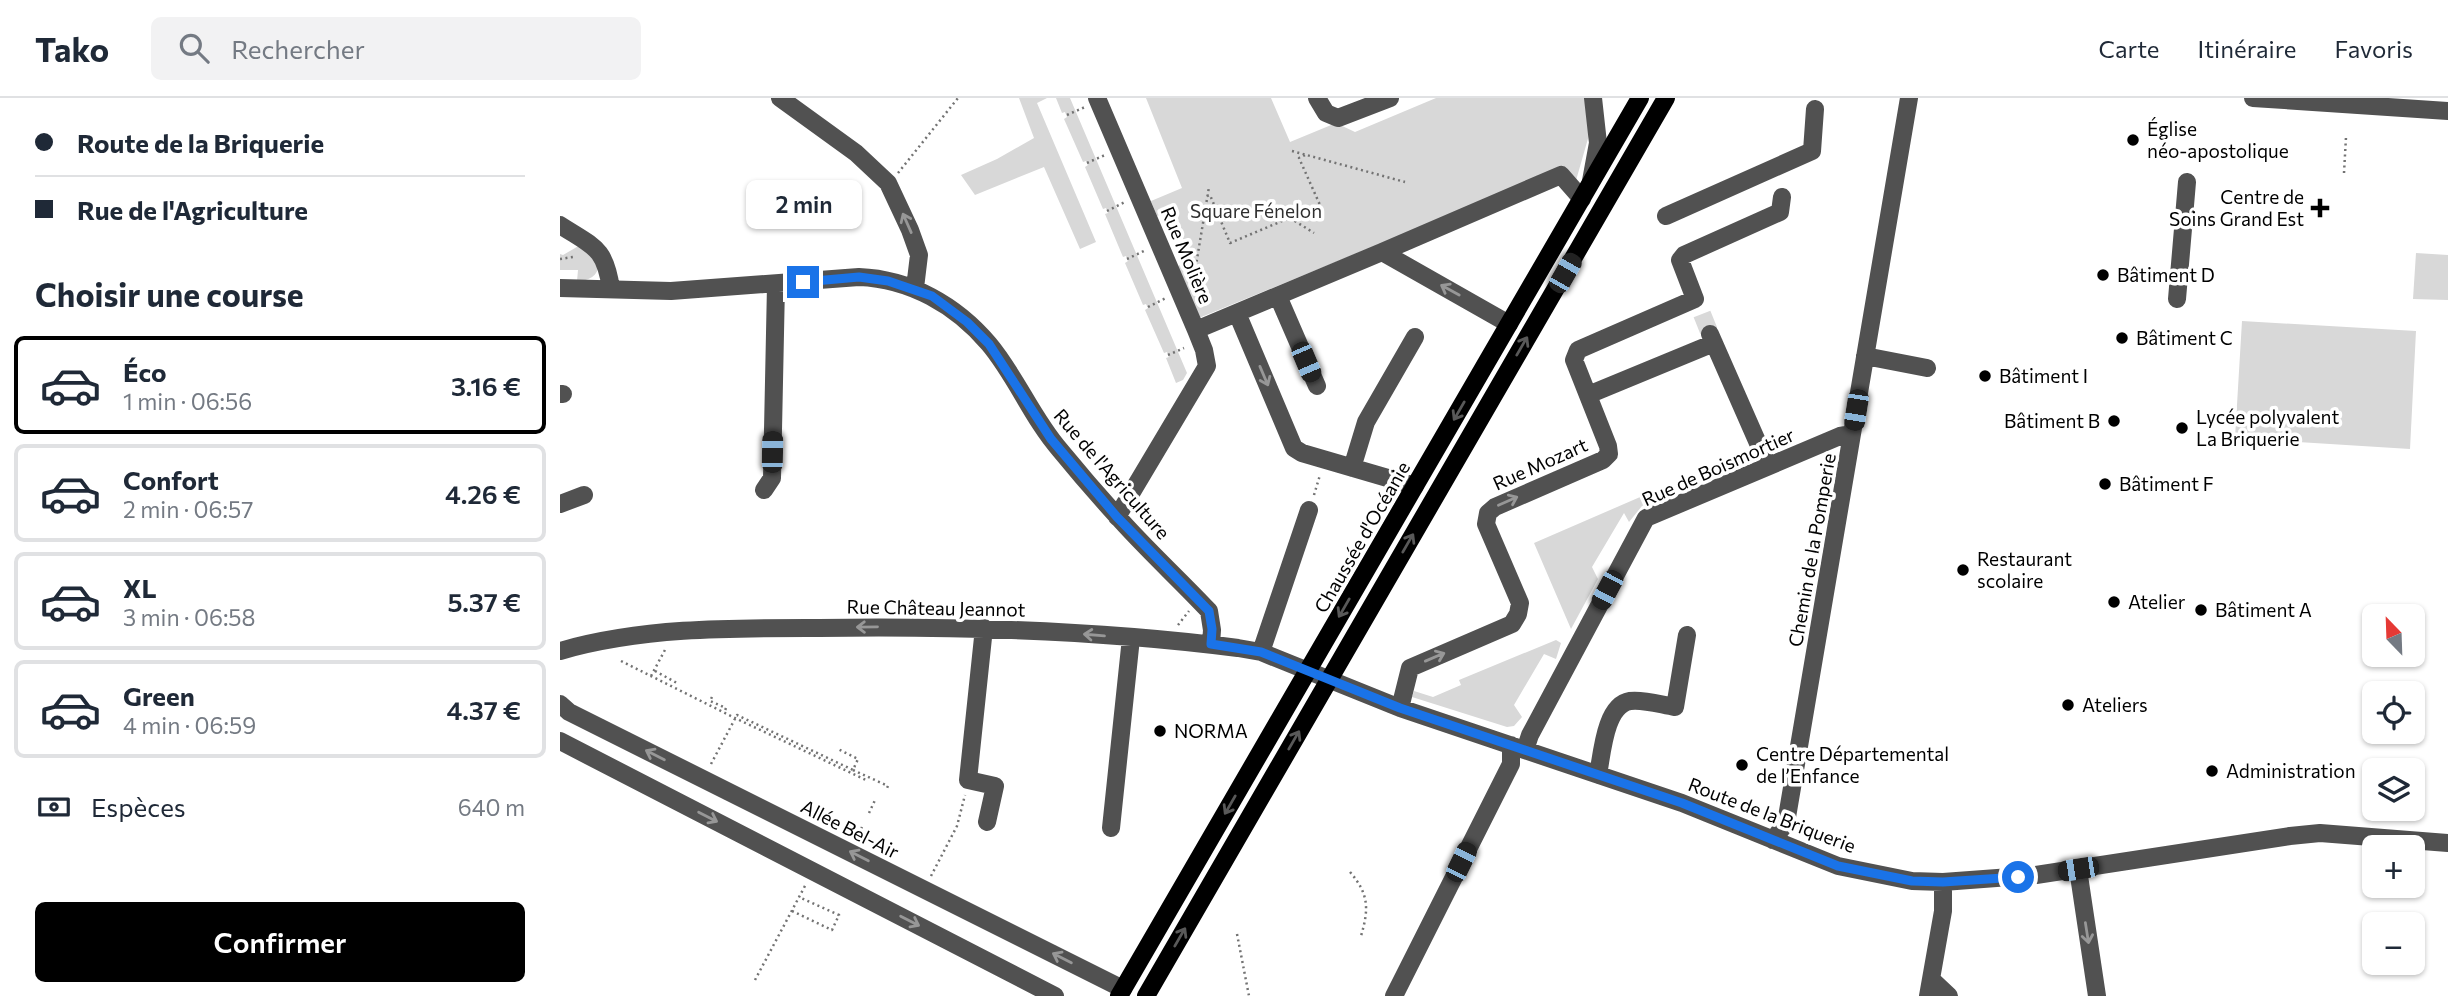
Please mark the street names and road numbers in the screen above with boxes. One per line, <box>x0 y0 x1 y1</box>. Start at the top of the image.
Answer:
street label: Rue Molière <box>1157 203 1218 307</box>
street label: Rue de l'Agriculture <box>1050 404 1175 544</box>
street label: Rue de Boismortier <box>1638 422 1798 510</box>
street label: Rue Mozart <box>1489 432 1591 495</box>
street label: Chemin de la Pomperie <box>1783 451 1840 649</box>
street label: Chaussée d'Océanie <box>1309 457 1414 616</box>
street label: Rue Château Jeannot <box>846 594 1026 621</box>
street label: Route de la Briquerie <box>1685 772 1859 857</box>
street label: Allée Bel-Air <box>797 794 903 863</box>

